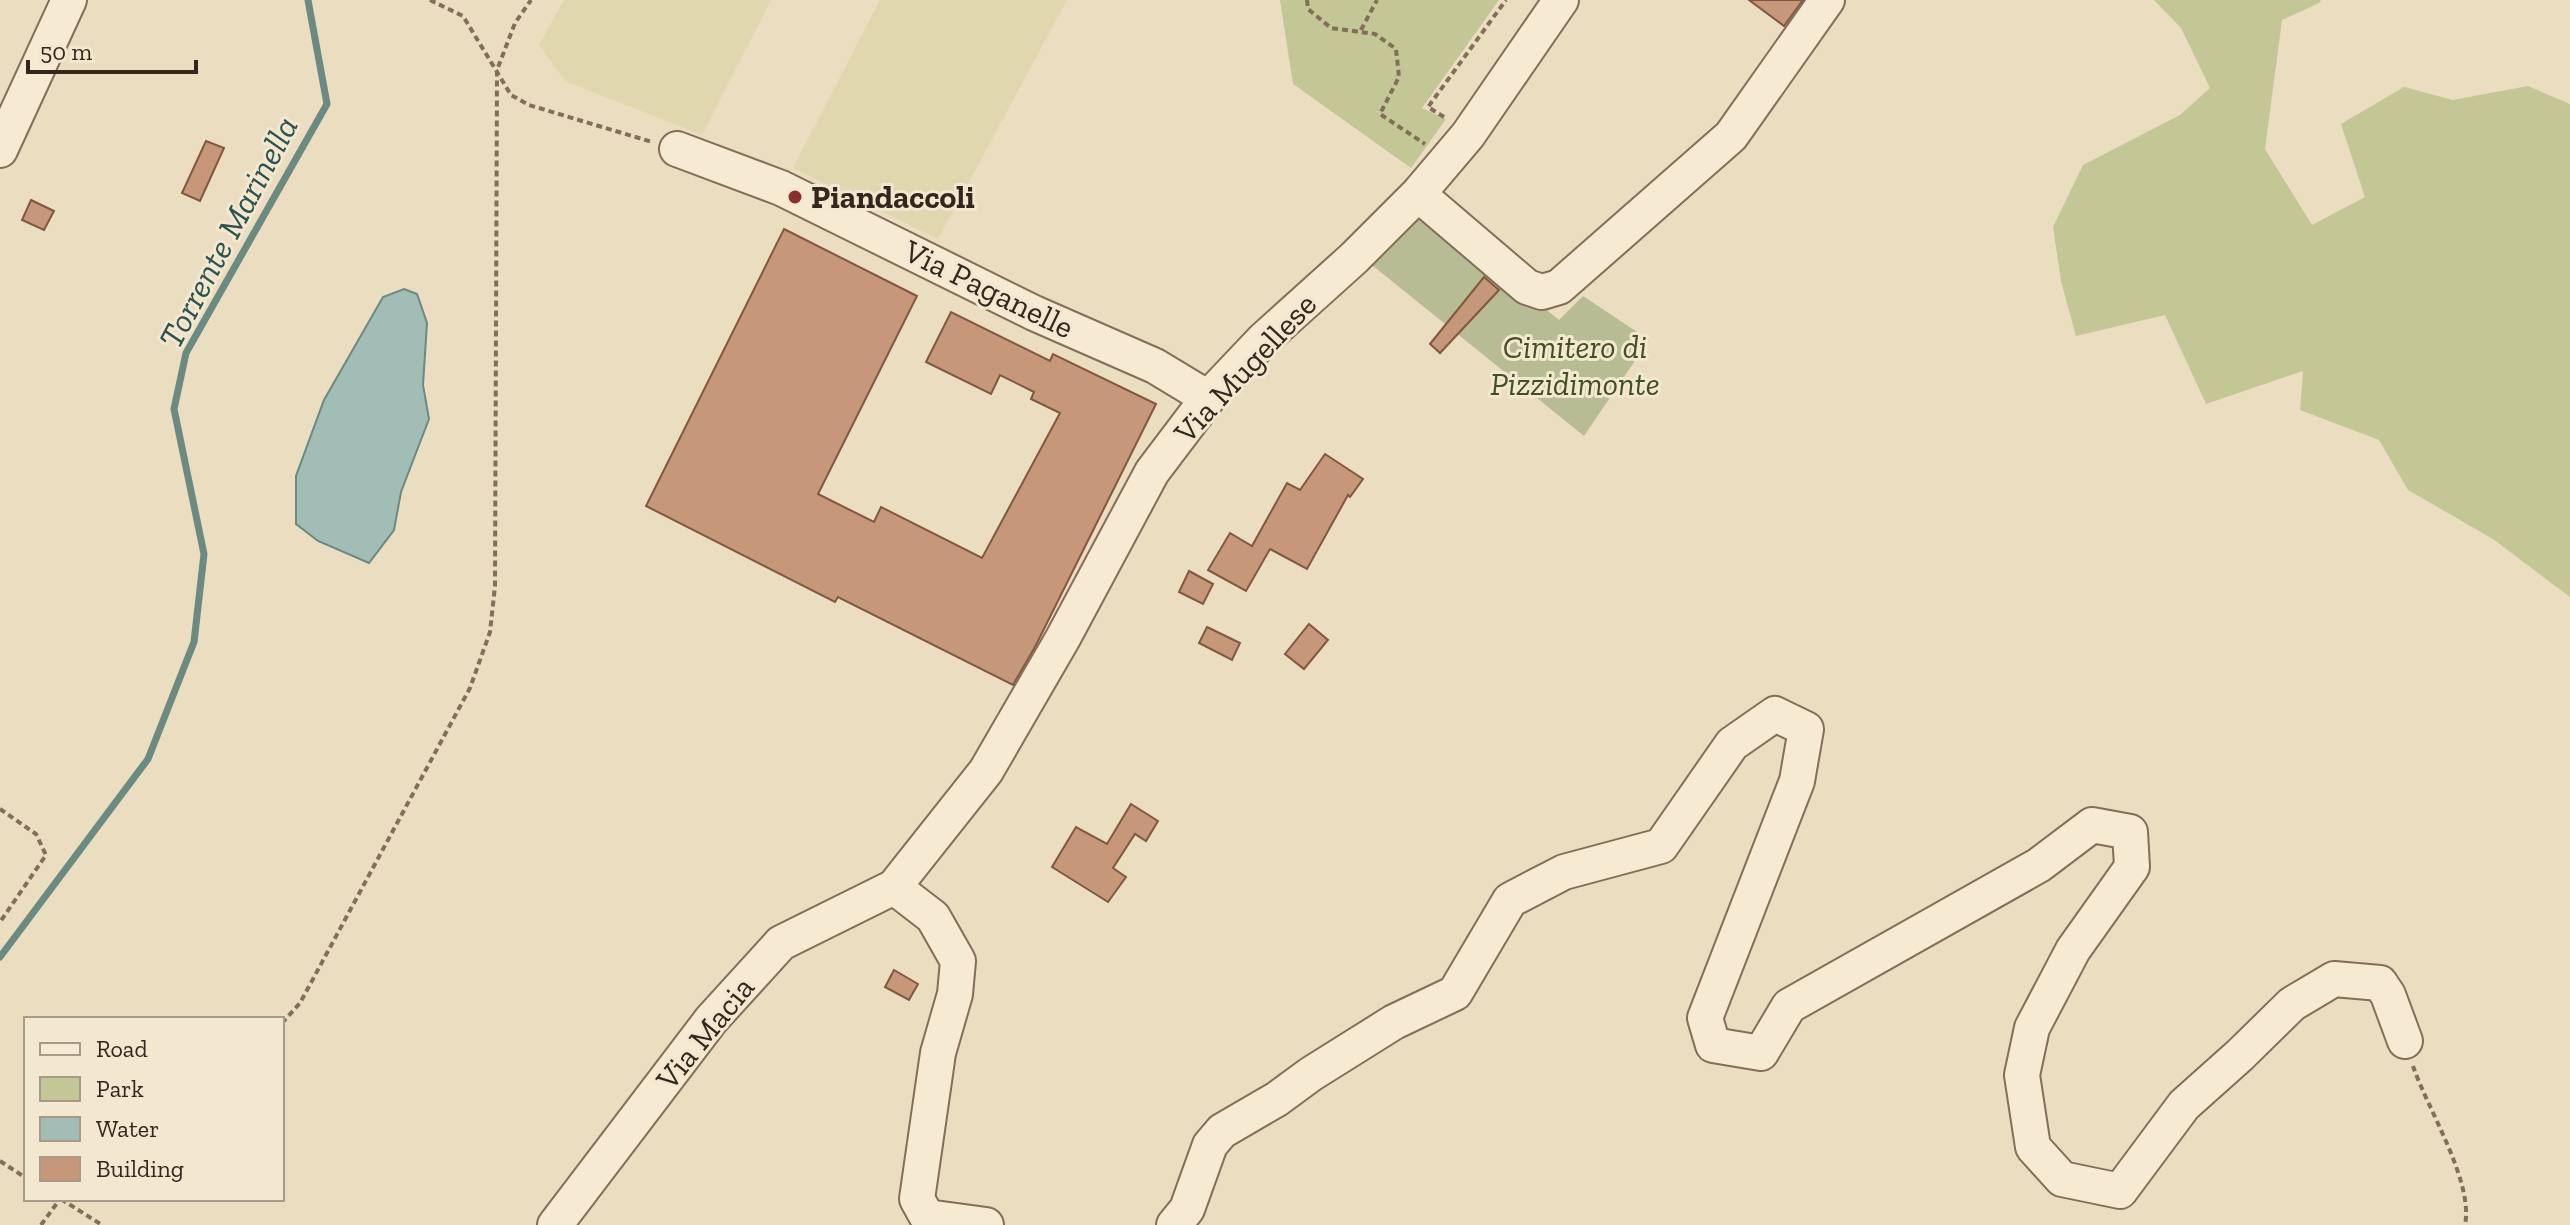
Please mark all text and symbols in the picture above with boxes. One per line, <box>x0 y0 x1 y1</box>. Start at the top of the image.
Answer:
scale bar <box>28 24 196 74</box>
text: 50 m <box>40 37 93 66</box>
water label: Torrente Marinella <box>150 109 307 355</box>
place label: Piandaccoli <box>811 178 975 216</box>
marker: Piandaccoli <box>786 188 804 206</box>
street label: Via Paganelle <box>897 231 1080 346</box>
street label: Via Mugellese <box>1165 285 1324 452</box>
park label: Cimitero di Pizzidimonte <box>1490 328 1660 403</box>
street label: Via Macia <box>647 969 762 1098</box>
legend <box>24 1017 284 1201</box>
text: Road <box>96 1034 148 1063</box>
text: Park <box>96 1074 144 1103</box>
text: Water <box>96 1114 159 1143</box>
text: Building <box>96 1154 184 1183</box>

